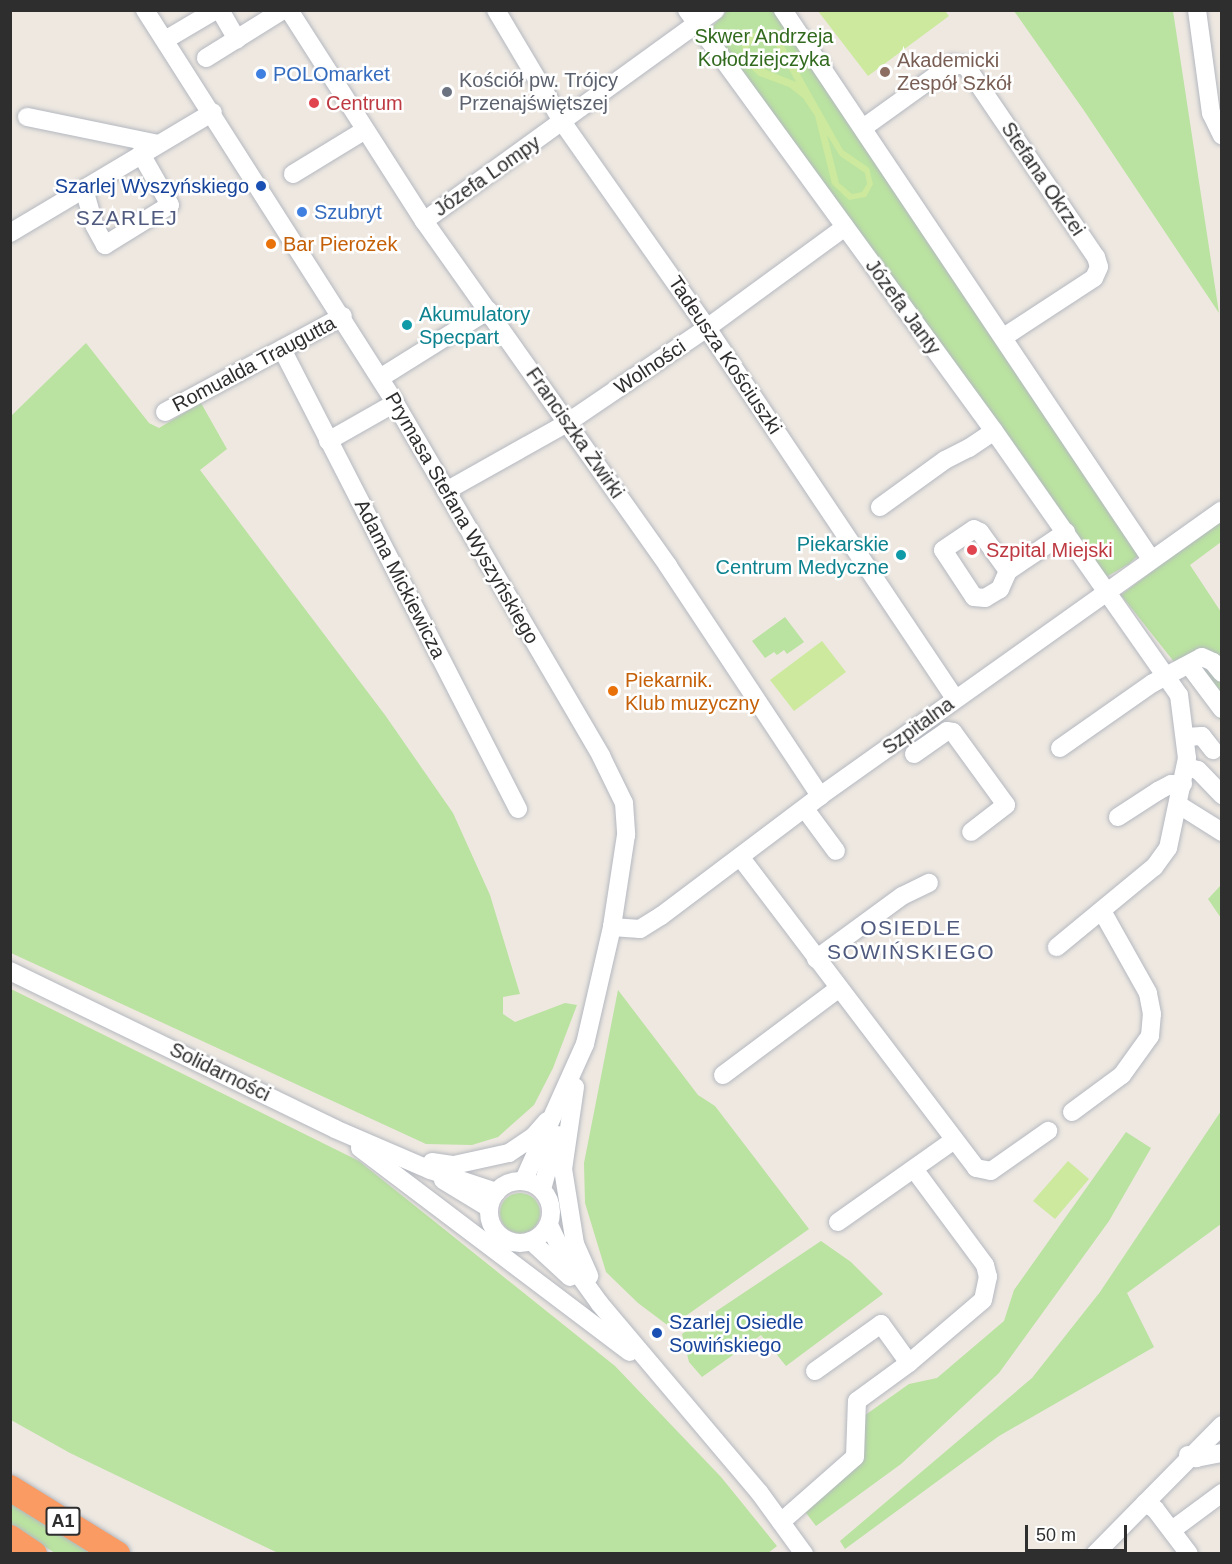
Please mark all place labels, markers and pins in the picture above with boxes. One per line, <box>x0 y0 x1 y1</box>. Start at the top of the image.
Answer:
place label: Akademicki Zespół Szkół <box>897 48 1011 95</box>
place label: POLOmarket <box>273 62 390 86</box>
marker: Akademicki Zespół Szkół <box>878 65 892 79</box>
marker: POLOmarket <box>254 67 268 81</box>
place label: Kościół pw. Trójcy Przenajświętszej <box>459 68 618 115</box>
marker: Kościół pw. Trójcy Przenajświętszej <box>440 85 454 99</box>
place label: Centrum <box>326 91 403 115</box>
marker: Centrum <box>307 96 321 110</box>
place label: Szarlej Wyszyńskiego <box>55 174 249 198</box>
marker: Szarlej Wyszyńskiego <box>254 179 268 193</box>
place label: Szubryt <box>314 200 382 224</box>
marker: Szubryt <box>295 205 309 219</box>
place label: Bar Pierożek <box>283 232 397 256</box>
marker: Bar Pierożek <box>264 237 278 251</box>
place label: Akumulatory Specpart <box>419 302 530 349</box>
marker: Akumulatory Specpart <box>400 318 414 332</box>
place label: Piekarskie Centrum Medyczne <box>716 532 889 579</box>
place label: Szpital Miejski <box>986 538 1113 562</box>
marker: Szpital Miejski <box>963 541 981 559</box>
marker: Piekarskie Centrum Medyczne <box>894 548 908 562</box>
place label: Piekarnik. Klub muzyczny <box>625 668 759 715</box>
marker: Piekarnik. Klub muzyczny <box>606 684 620 698</box>
place label: Szarlej Osiedle Sowińskiego <box>669 1310 804 1357</box>
marker: Szarlej Osiedle Sowińskiego <box>650 1326 664 1340</box>

